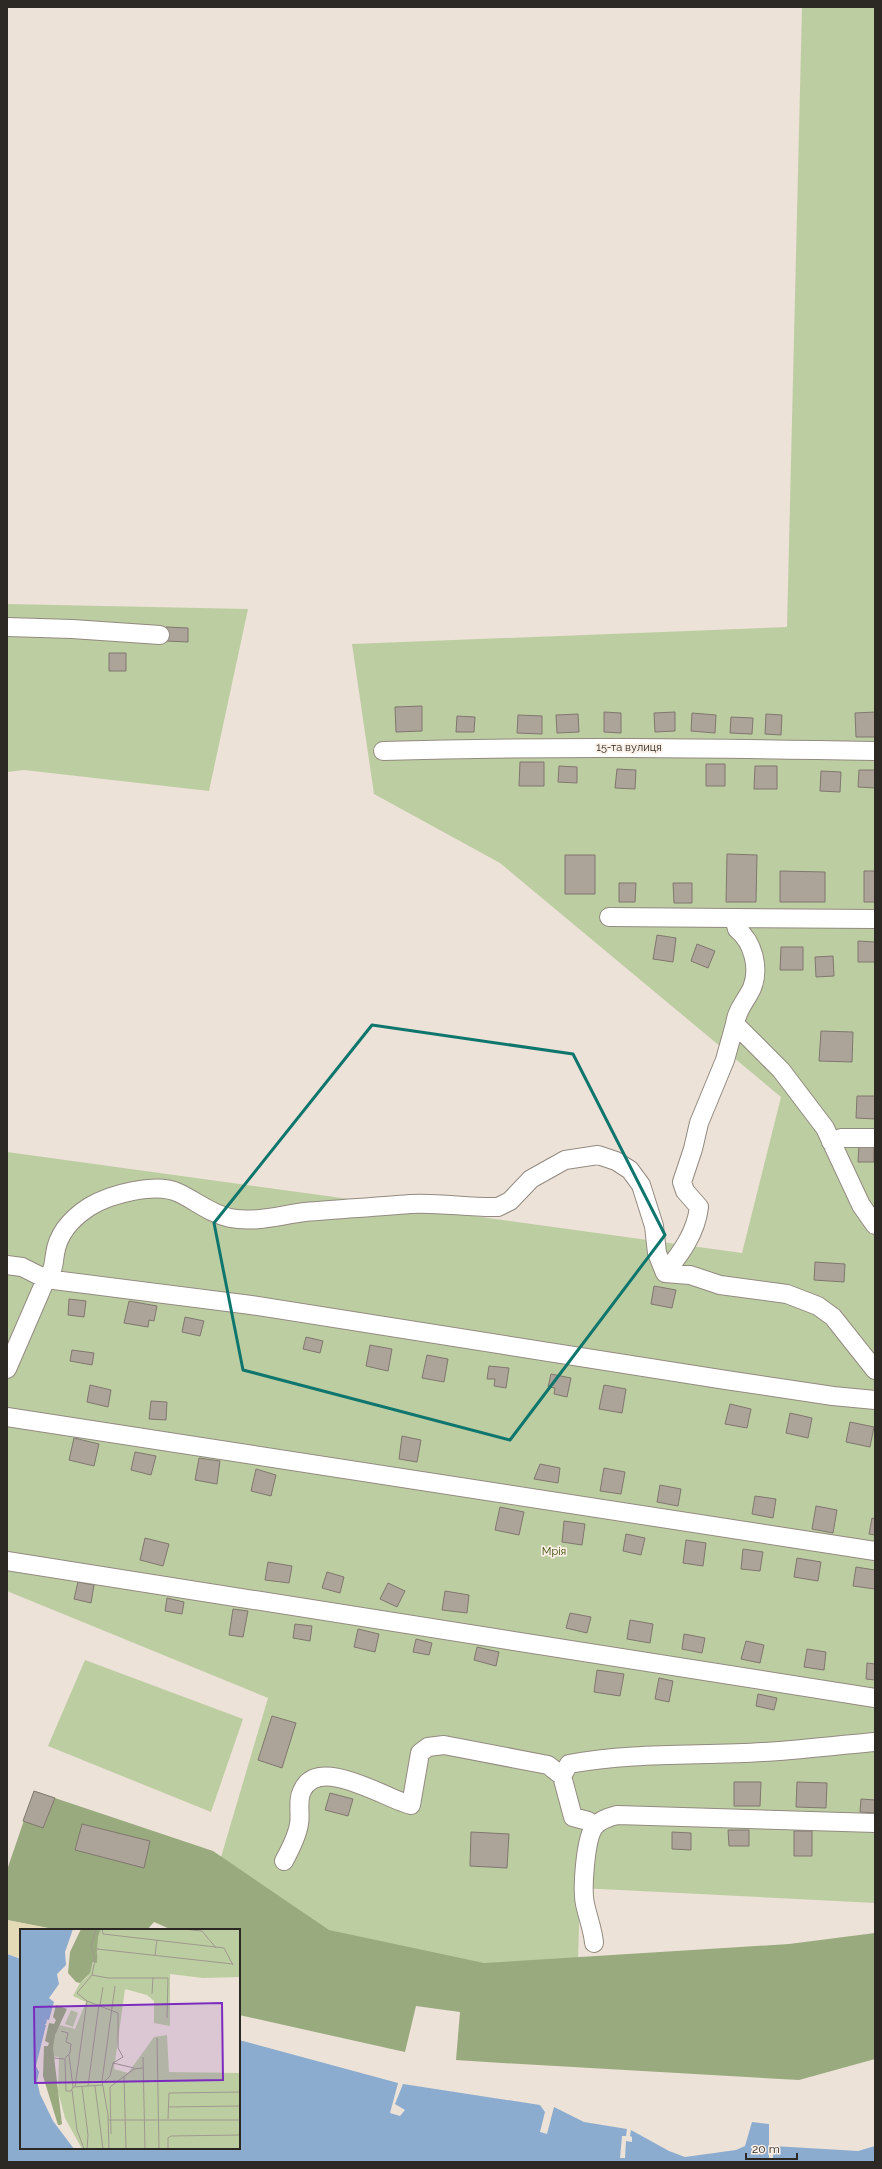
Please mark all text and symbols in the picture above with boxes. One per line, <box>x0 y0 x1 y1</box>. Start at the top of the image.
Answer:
street label: 15-та вулиця <box>596 741 662 754</box>
park label: Мрія <box>542 1545 566 1558</box>
inset map <box>20 1929 240 2149</box>
scale bar <box>746 2135 797 2161</box>
text: 20 m <box>752 2142 780 2156</box>

